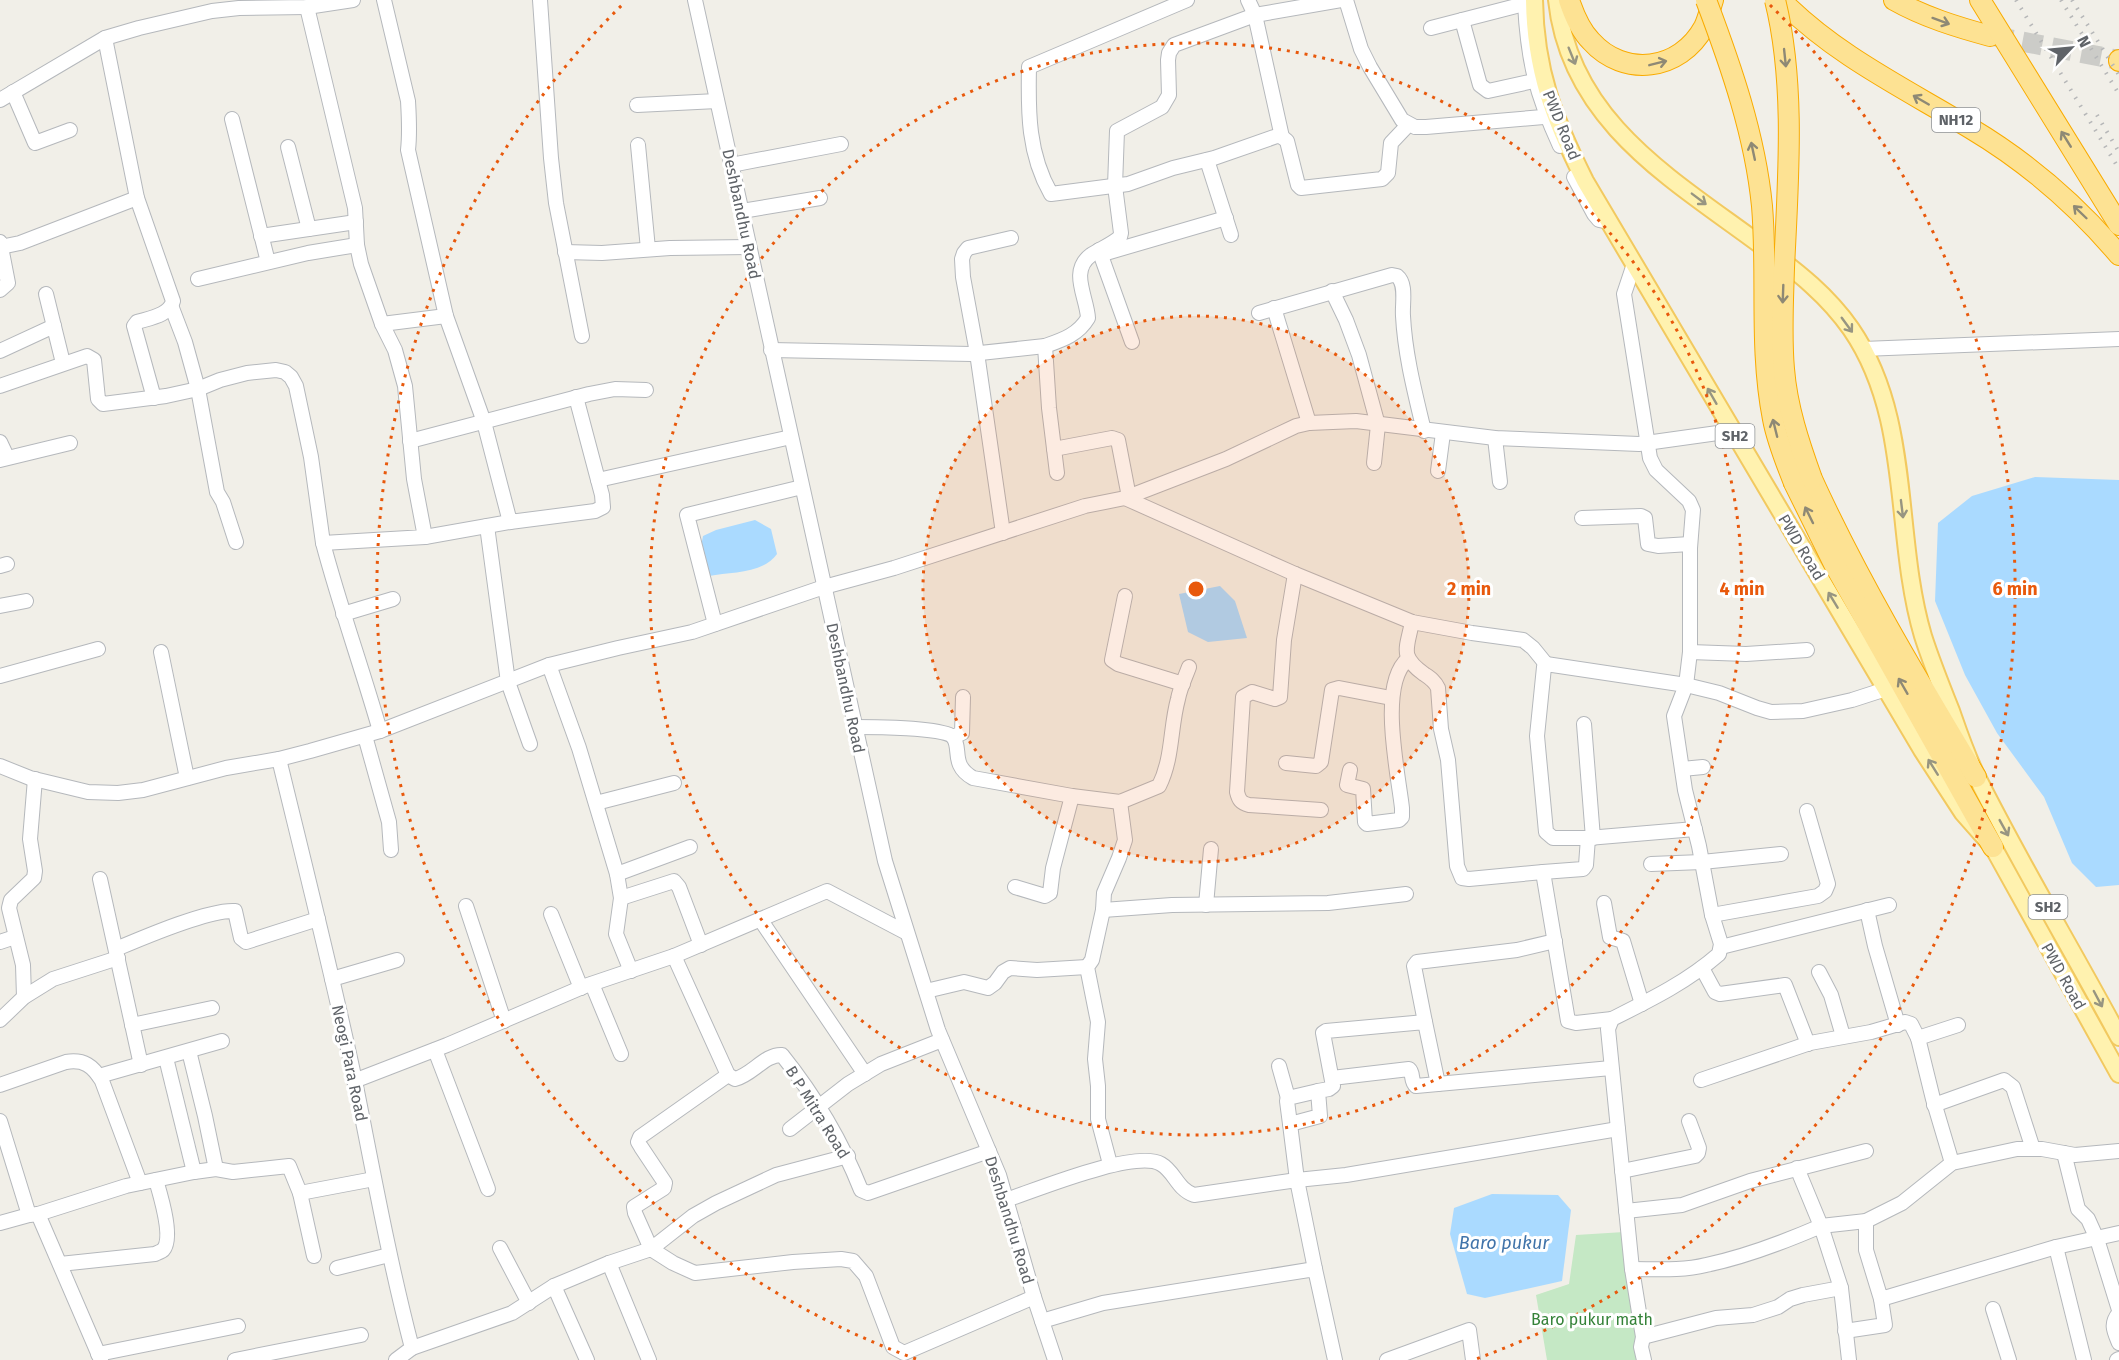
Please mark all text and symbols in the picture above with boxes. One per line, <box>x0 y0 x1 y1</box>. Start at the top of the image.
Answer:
one-way arrow <box>1931 17 1950 28</box>
north arrow <box>2041 18 2101 78</box>
text: N <box>2073 33 2095 51</box>
one-way arrow <box>1567 46 1578 65</box>
one-way arrow <box>1780 47 1791 67</box>
one-way arrow <box>1648 57 1667 68</box>
street label: PWD Road <box>1539 87 1584 163</box>
one-way arrow <box>1913 94 1930 106</box>
road number: NH12 <box>1932 108 1980 132</box>
one-way arrow <box>2060 131 2073 148</box>
one-way arrow <box>1747 142 1758 161</box>
street label: Deshbandhu Road <box>718 147 765 281</box>
one-way arrow <box>1691 193 1707 206</box>
one-way arrow <box>2073 205 2088 219</box>
one-way arrow <box>1778 284 1789 304</box>
one-way arrow <box>1841 316 1853 332</box>
one-way arrow <box>1705 388 1717 405</box>
one-way arrow <box>1769 419 1781 438</box>
road number: SH2 <box>1716 424 1754 448</box>
one-way arrow <box>1897 499 1908 518</box>
one-way arrow <box>1802 507 1814 525</box>
street label: PWD Road <box>1774 511 1829 584</box>
text: 2 min <box>1447 578 1491 600</box>
text: 4 min <box>1719 578 1765 600</box>
text: 6 min <box>1992 578 2038 600</box>
centre of rings <box>1186 579 1206 599</box>
one-way arrow <box>1826 592 1838 609</box>
street label: Deshbandhu Road <box>822 621 869 755</box>
one-way arrow <box>1897 678 1909 695</box>
one-way arrow <box>1926 759 1938 776</box>
one-way arrow <box>1998 819 2010 836</box>
road number: SH2 <box>2028 895 2068 919</box>
street label: PWD Road <box>2037 939 2090 1013</box>
one-way arrow <box>2092 990 2104 1007</box>
street label: Neogi Para Road <box>328 1003 371 1123</box>
street label: B P Mitra Road <box>782 1062 854 1162</box>
street label: Deshbandhu Road <box>981 1154 1038 1286</box>
water label: Baro pukur <box>1459 1232 1550 1254</box>
park label: Baro pukur math <box>1531 1310 1653 1329</box>

